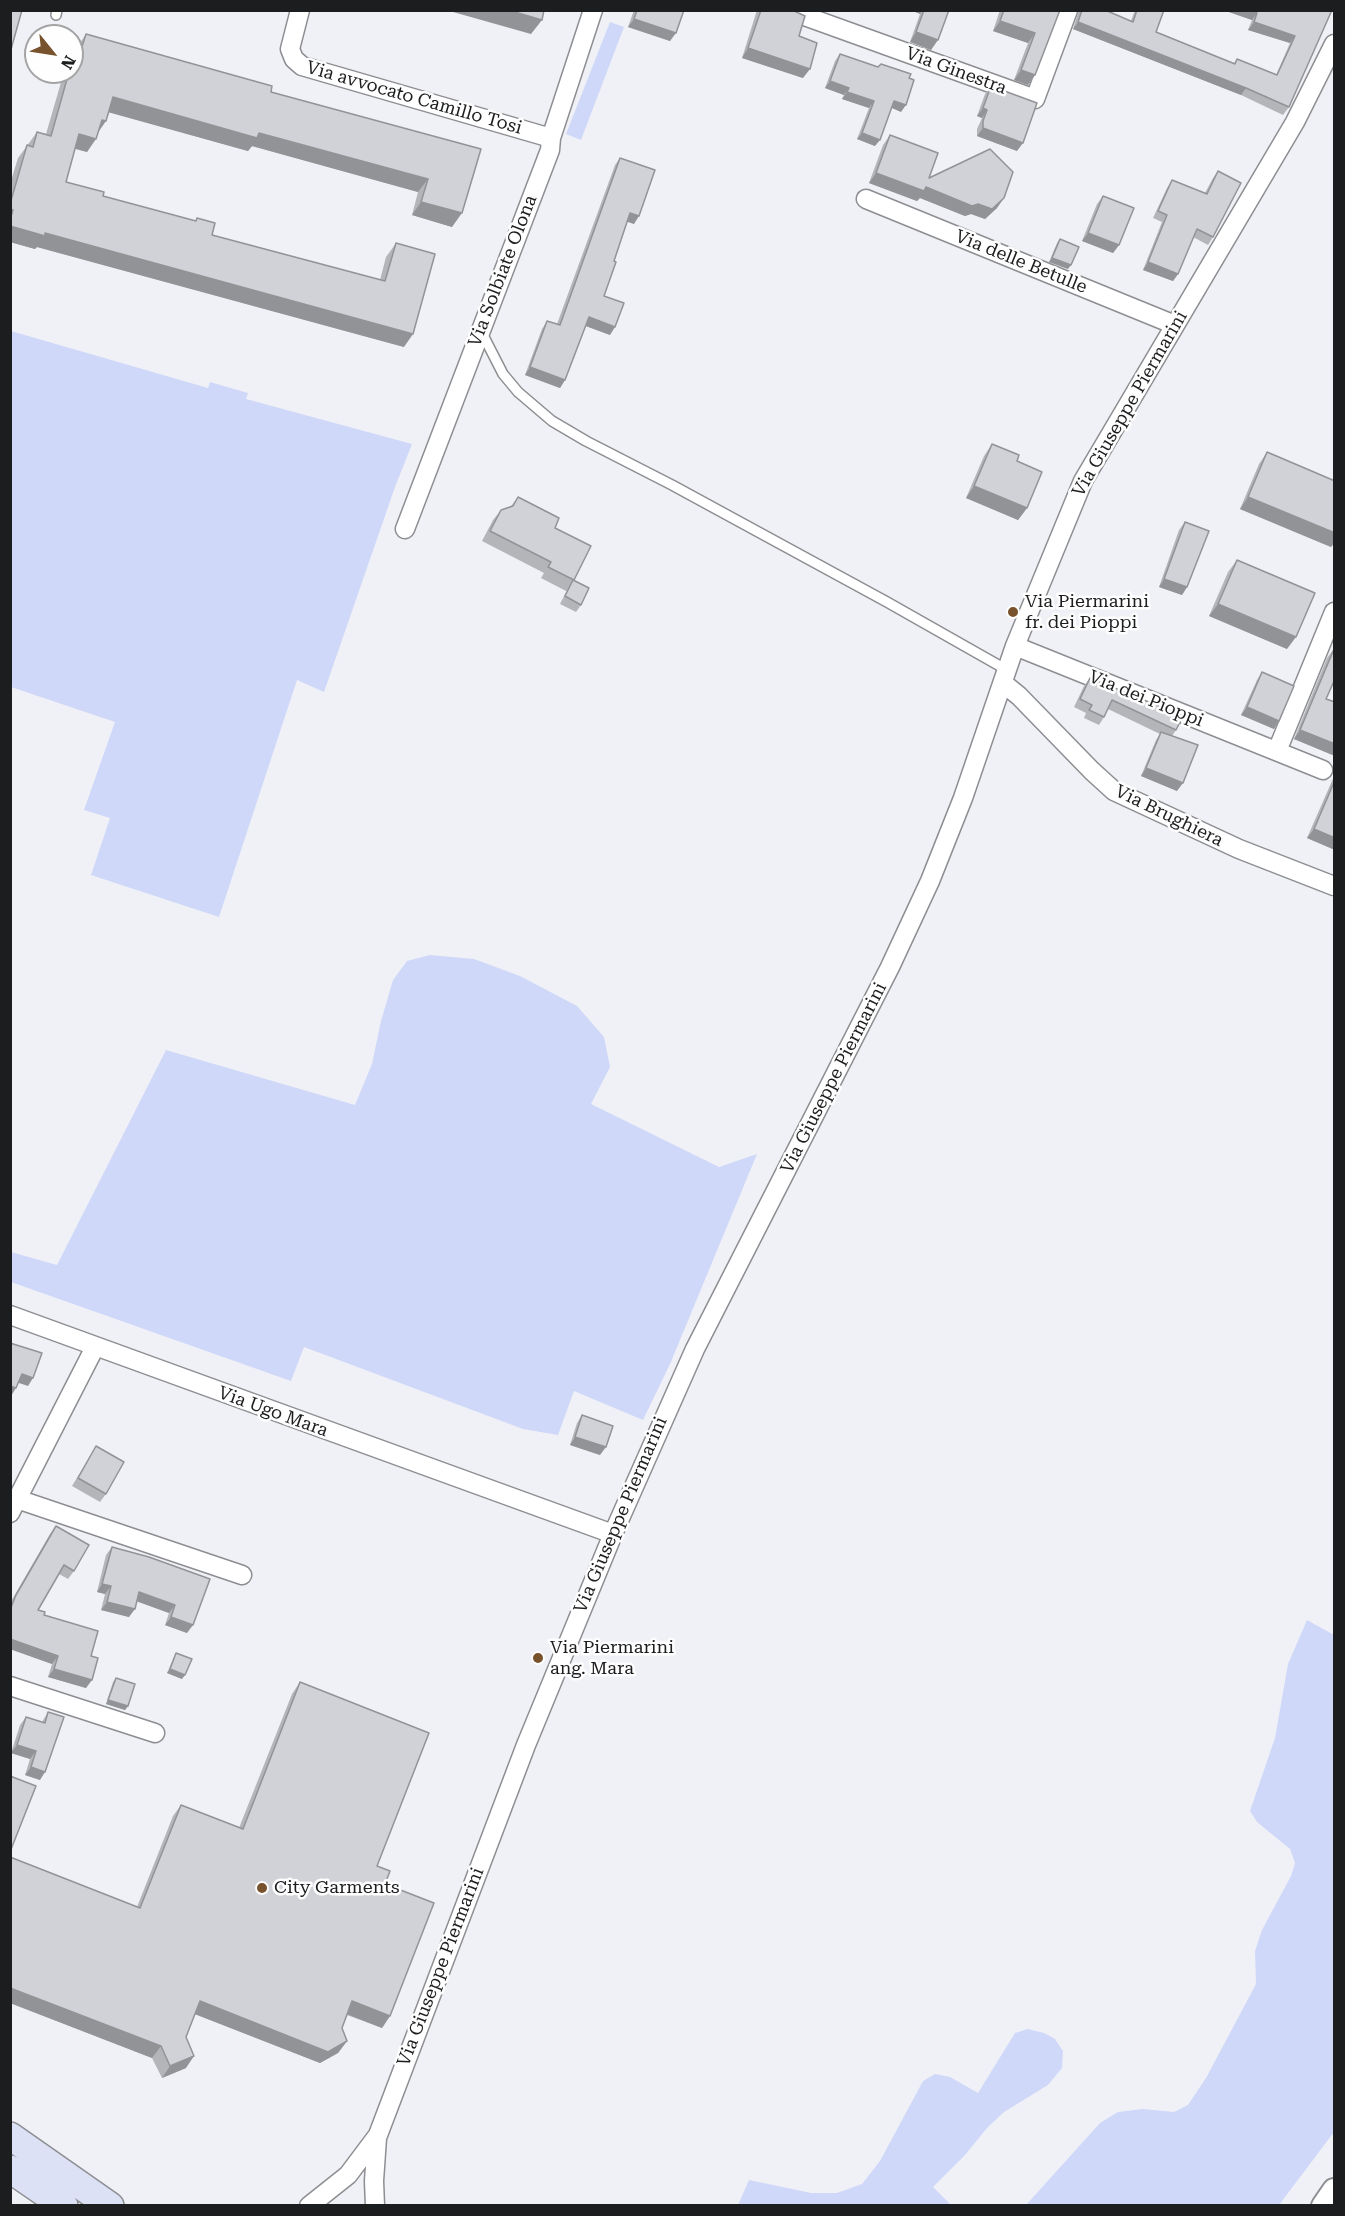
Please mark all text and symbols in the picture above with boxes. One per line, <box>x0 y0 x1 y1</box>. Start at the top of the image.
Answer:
north arrow <box>24 24 84 84</box>
street label: Via Ginestra <box>902 43 1010 99</box>
text: N <box>57 52 80 72</box>
street label: Via avvocato Camillo Tosi <box>304 57 524 139</box>
street label: Via Solbiate Olona <box>464 192 542 350</box>
street label: Via delle Betulle <box>952 226 1090 298</box>
street label: Via Giuseppe Piermarini <box>1068 307 1192 501</box>
place label: Via Piermarini fr. dei Pioppi <box>1025 591 1149 634</box>
marker: Via Piermarini fr. dei Pioppi <box>1006 605 1020 619</box>
street label: Via dei Pioppi <box>1085 666 1207 732</box>
street label: Via Brughiera <box>1111 780 1227 852</box>
street label: Via Giuseppe Piermarini <box>776 979 892 1177</box>
street label: Via Ugo Mara <box>215 1382 331 1442</box>
street label: Via Giuseppe Piermarini <box>570 1414 672 1616</box>
place label: Via Piermarini ang. Mara <box>550 1637 674 1680</box>
marker: Via Piermarini ang. Mara <box>531 1651 545 1665</box>
street label: Via Giuseppe Piermarini <box>393 1865 489 2069</box>
place label: City Garments <box>274 1877 400 1899</box>
marker: City Garments <box>255 1881 269 1895</box>

